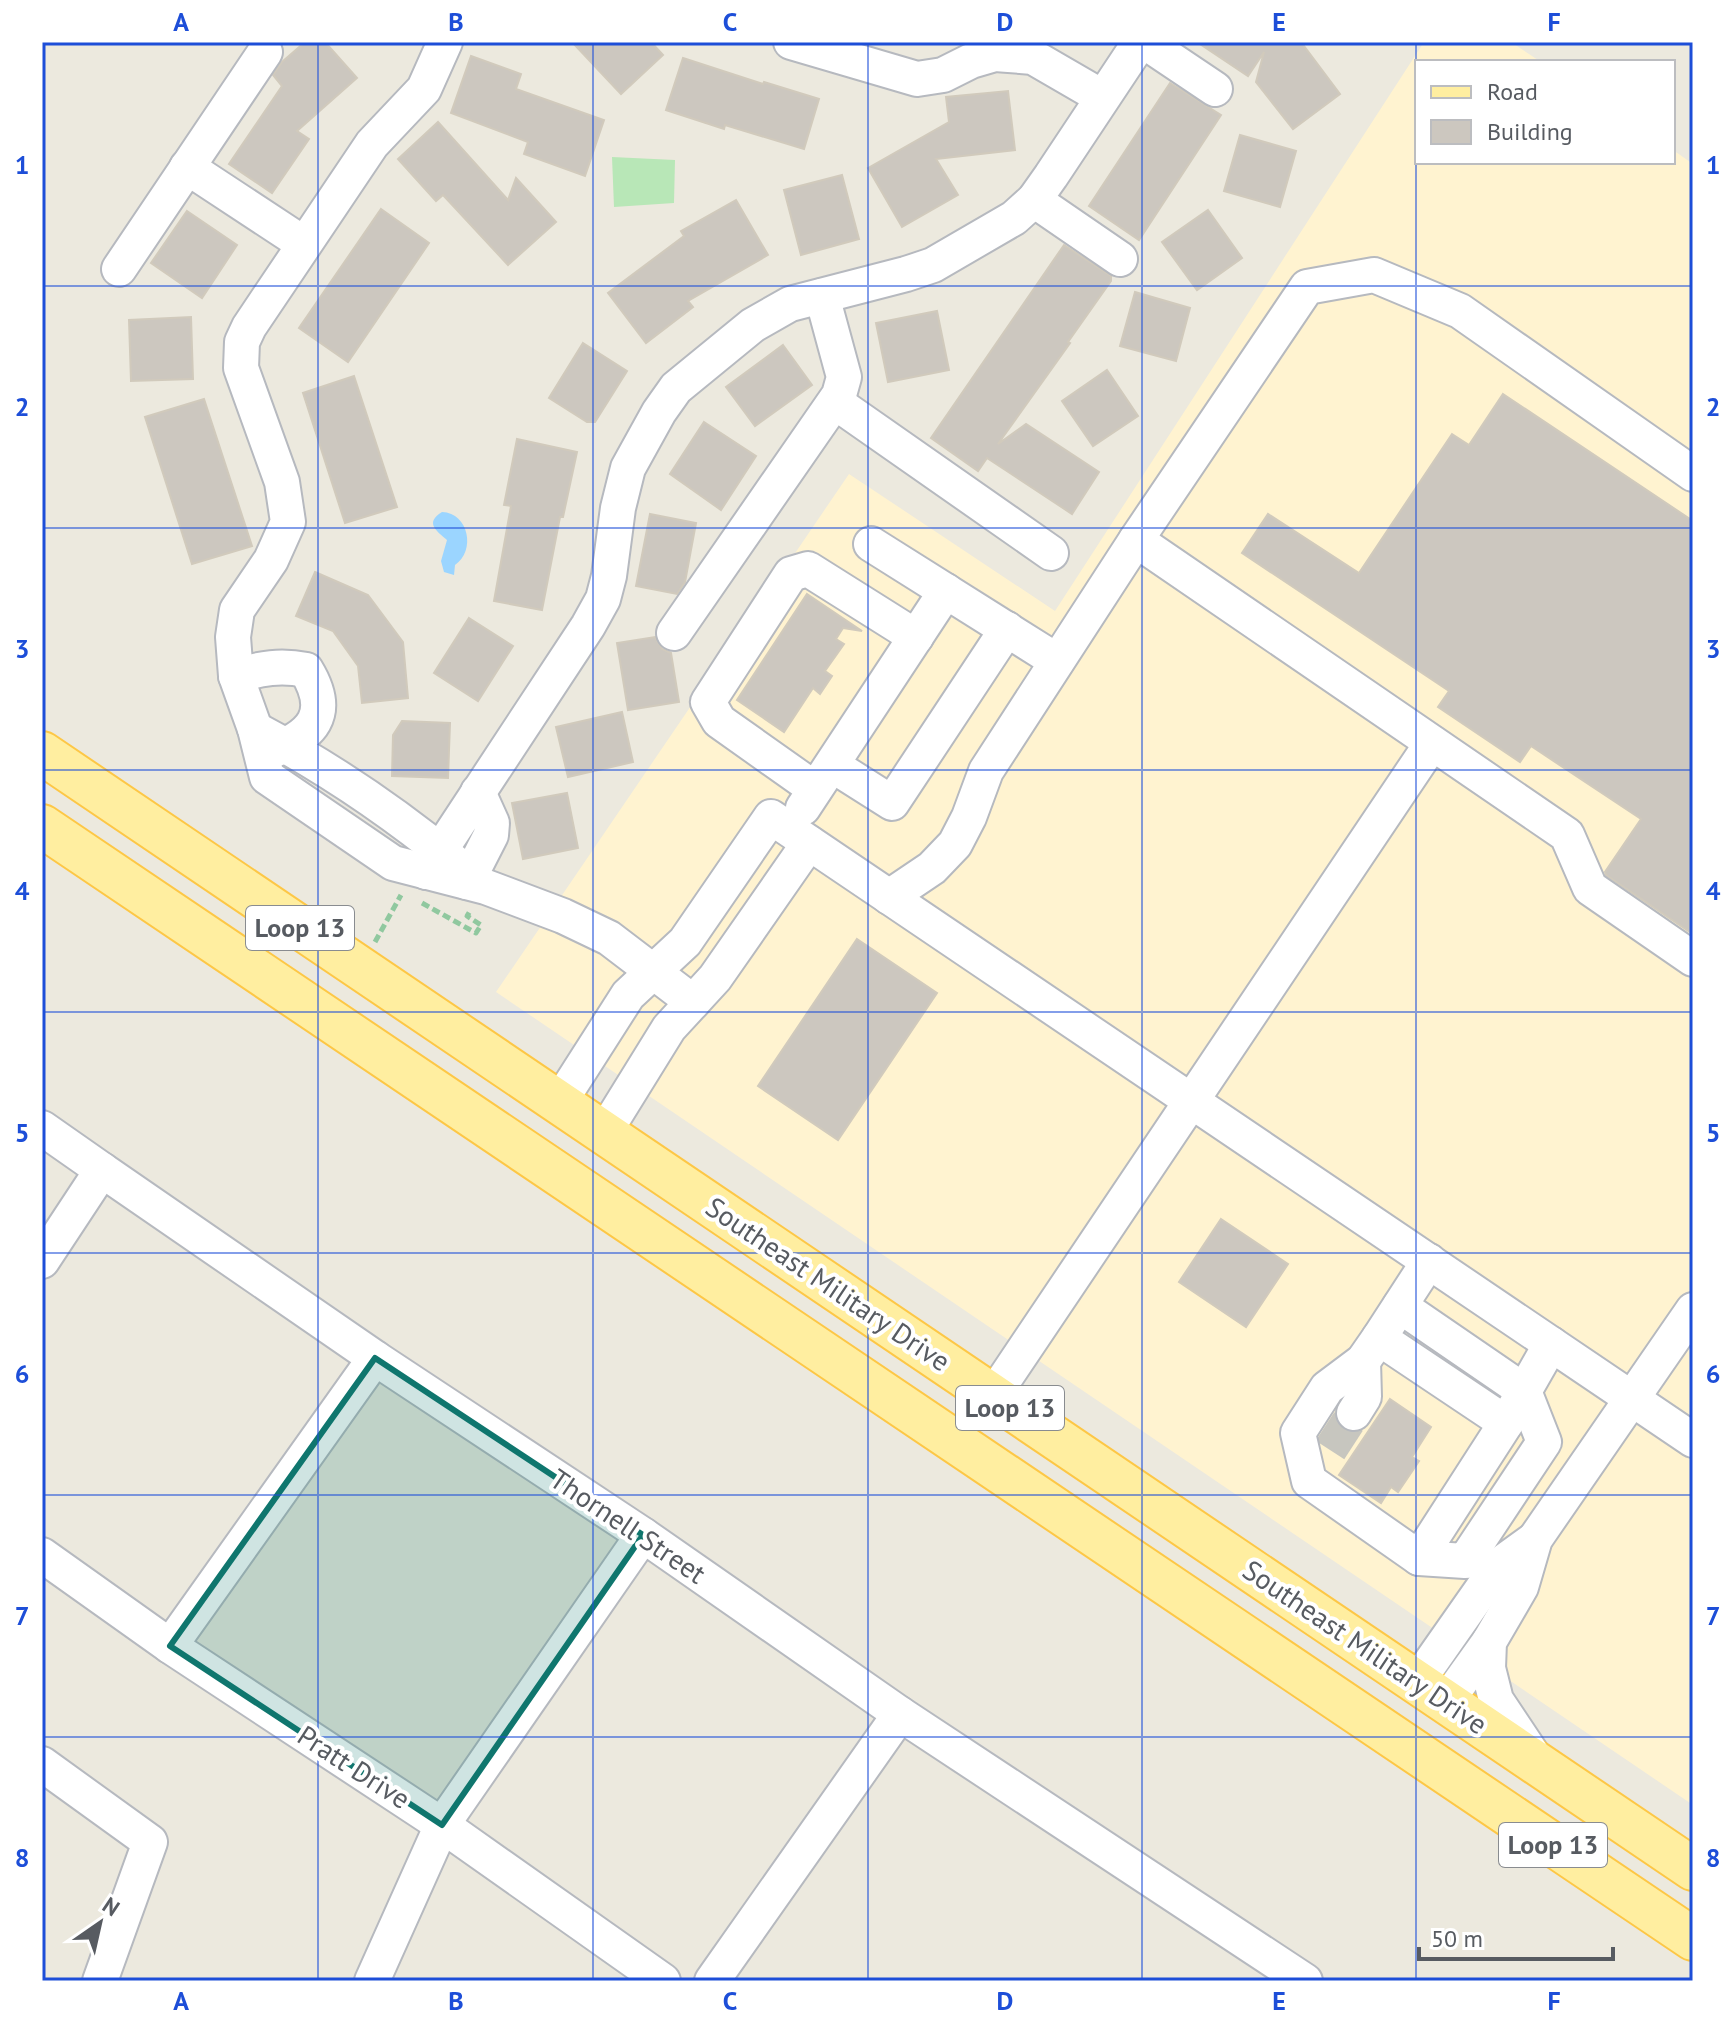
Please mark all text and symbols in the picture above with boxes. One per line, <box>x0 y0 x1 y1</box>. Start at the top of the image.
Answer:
text: A <box>173 5 189 38</box>
text: B <box>448 5 464 38</box>
text: C <box>723 5 737 38</box>
text: D <box>997 5 1013 38</box>
text: E <box>1272 5 1286 38</box>
text: F <box>1547 5 1561 38</box>
legend <box>1415 60 1675 164</box>
text: Road <box>1487 76 1538 107</box>
text: Building <box>1487 116 1573 147</box>
text: 1 <box>15 148 29 181</box>
text: 1 <box>1706 148 1720 181</box>
text: 2 <box>15 390 29 423</box>
text: 2 <box>1706 390 1720 423</box>
text: 3 <box>15 632 29 665</box>
text: 3 <box>1706 632 1720 665</box>
text: 4 <box>15 874 30 907</box>
text: 4 <box>1706 874 1721 907</box>
road number: Loop 13 <box>246 906 354 950</box>
text: 5 <box>15 1116 29 1149</box>
text: 5 <box>1706 1116 1720 1149</box>
street label: Southeast Military Drive <box>699 1188 958 1379</box>
text: 6 <box>15 1357 29 1390</box>
text: 6 <box>1706 1357 1720 1390</box>
road number: Loop 13 <box>956 1386 1064 1430</box>
street label: Thornell Street <box>543 1460 714 1592</box>
street label: Southeast Military Drive <box>1236 1551 1495 1742</box>
text: 7 <box>15 1599 29 1632</box>
text: 7 <box>1706 1599 1720 1632</box>
street label: Pratt Drive <box>291 1716 418 1817</box>
road number: Loop 13 <box>1499 1823 1607 1867</box>
text: 8 <box>15 1841 29 1874</box>
text: 8 <box>1706 1841 1720 1874</box>
north arrow <box>60 1883 140 1963</box>
text: N <box>97 1891 125 1922</box>
scale bar <box>1419 1911 1613 1961</box>
text: 50 m <box>1431 1923 1483 1954</box>
text: A <box>173 1984 189 2017</box>
text: B <box>448 1984 464 2017</box>
text: C <box>723 1984 737 2017</box>
text: D <box>997 1984 1013 2017</box>
text: E <box>1272 1984 1286 2017</box>
text: F <box>1547 1984 1561 2017</box>

